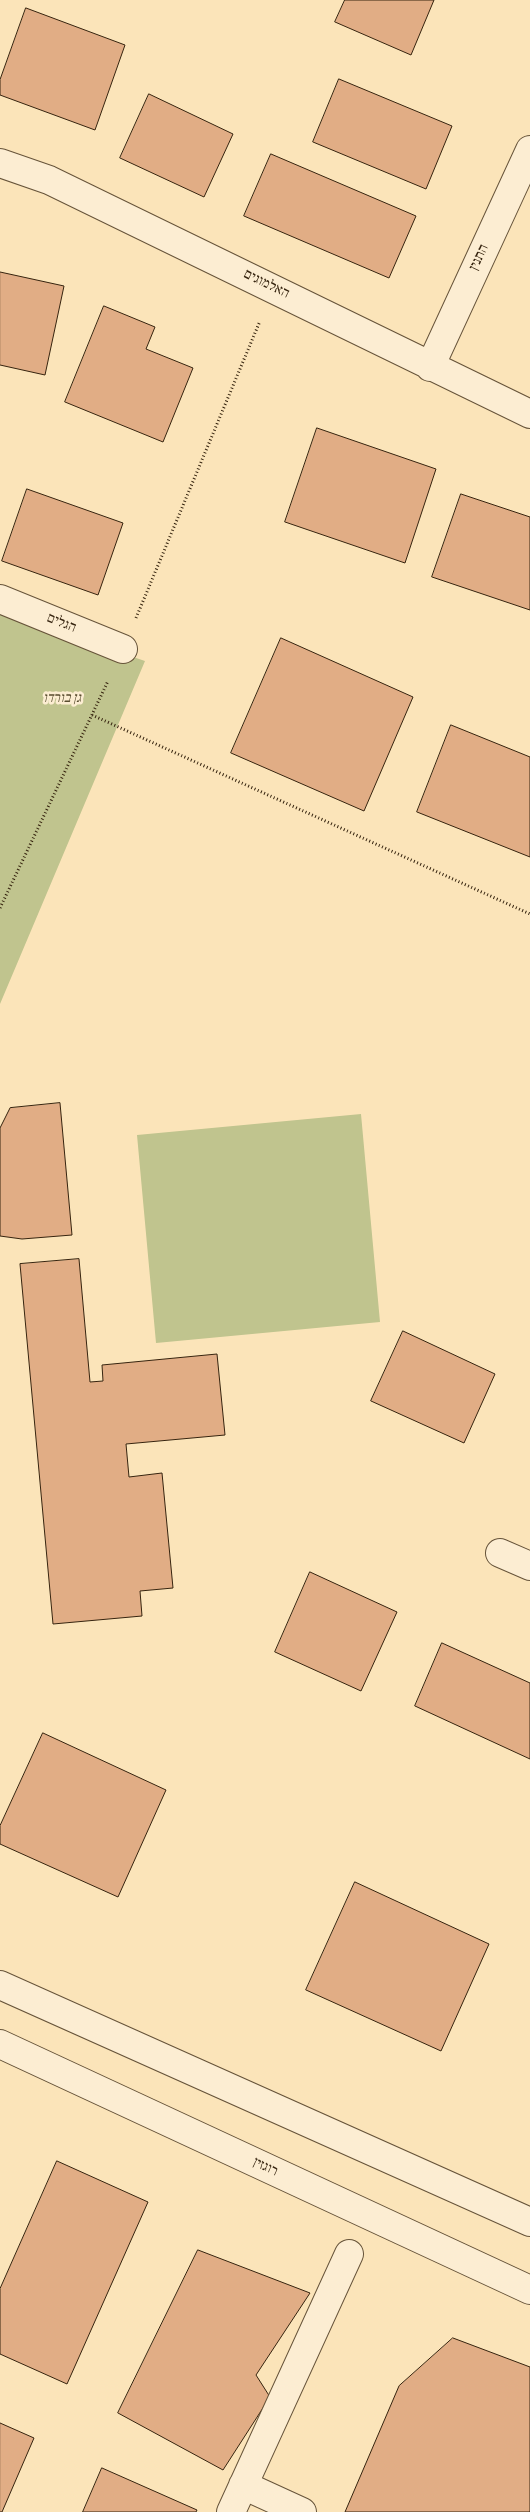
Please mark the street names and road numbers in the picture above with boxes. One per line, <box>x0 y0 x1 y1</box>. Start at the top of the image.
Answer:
street label: התנין <box>467 242 493 274</box>
street label: האלמוגים <box>240 267 292 303</box>
street label: הגלים <box>44 611 78 637</box>
street label: רוגזין <box>250 2155 280 2181</box>

